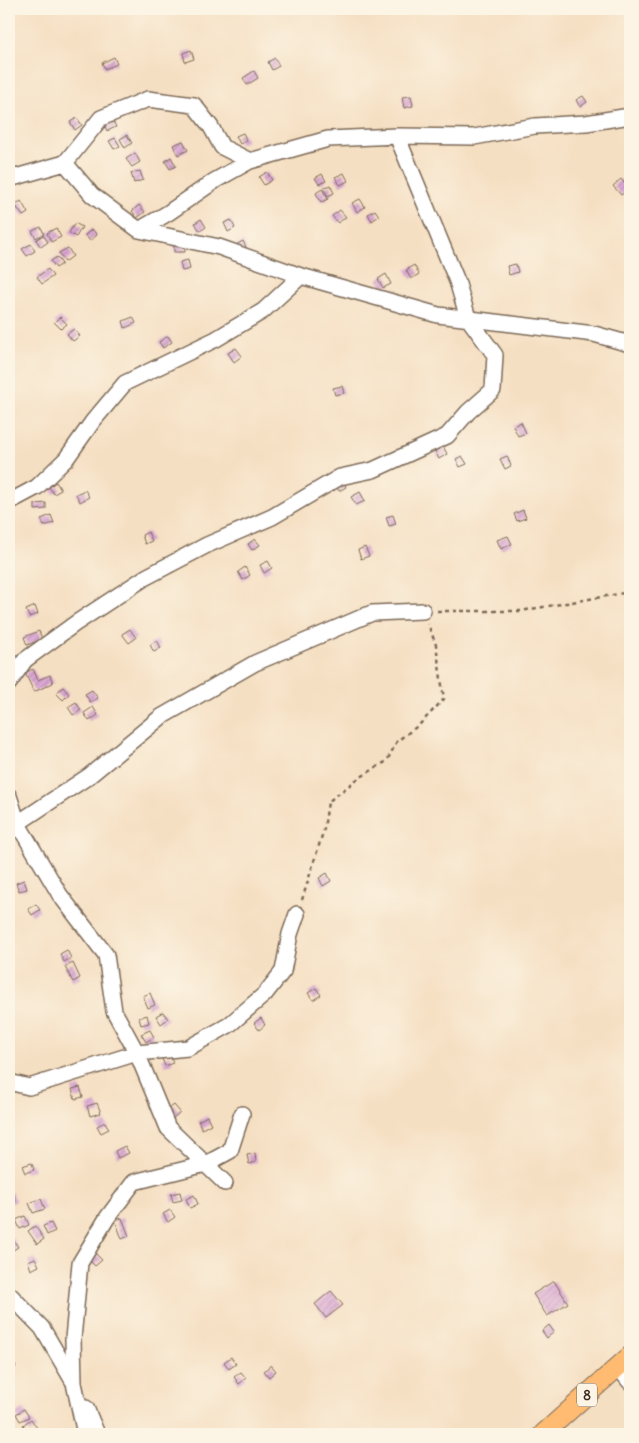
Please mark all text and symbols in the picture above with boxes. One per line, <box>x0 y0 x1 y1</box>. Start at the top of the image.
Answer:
road number: 8 <box>577 1384 597 1406</box>

